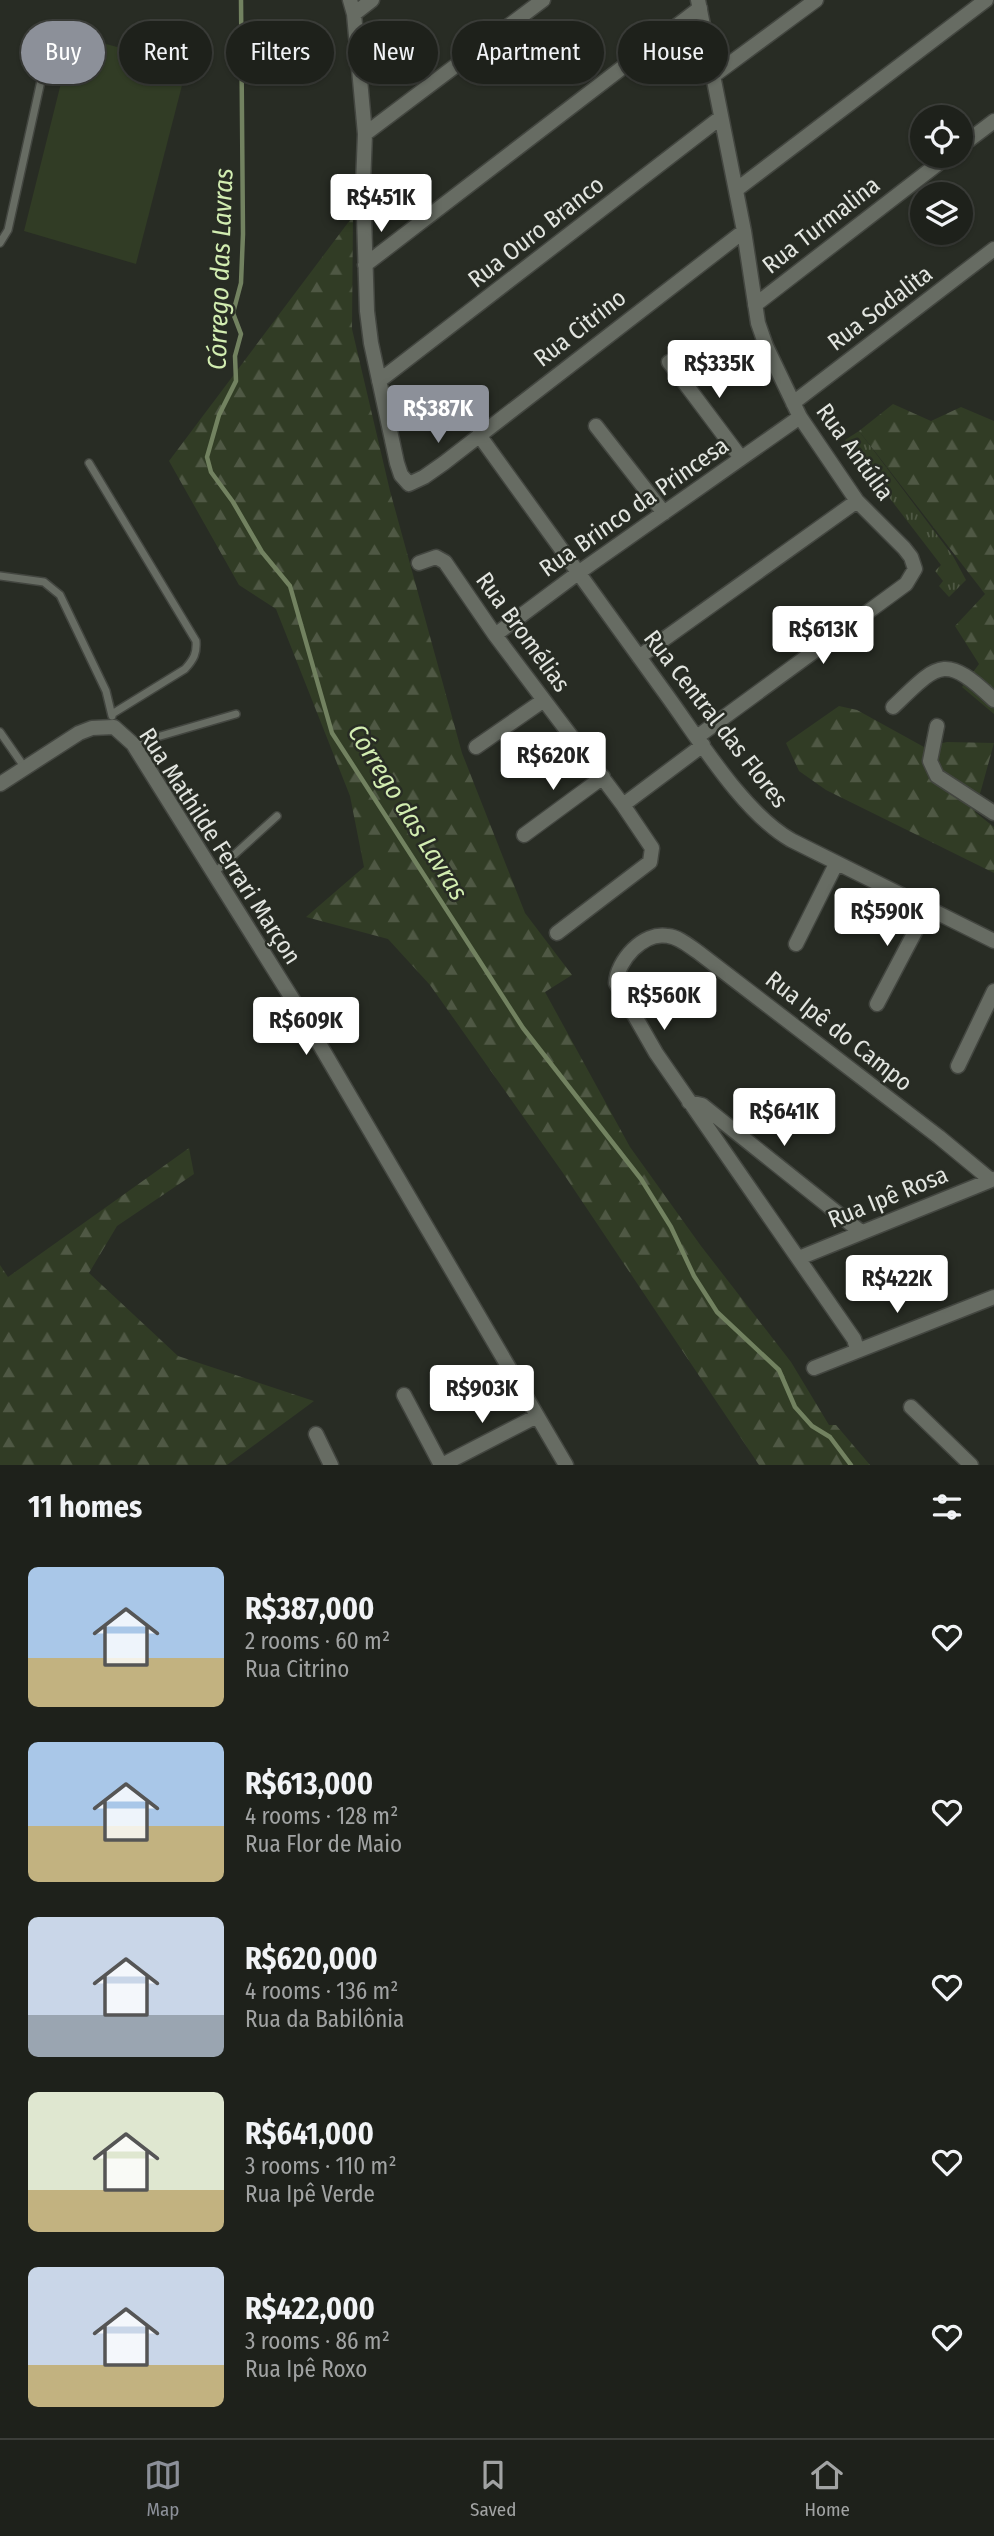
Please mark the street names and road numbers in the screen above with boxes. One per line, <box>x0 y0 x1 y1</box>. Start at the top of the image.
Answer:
street label: Rua Ouro Branco <box>463 170 609 294</box>
street label: Rua Turmalina <box>757 171 885 279</box>
street label: Rua Sodalita <box>822 260 938 356</box>
street label: Rua Citrino <box>529 283 631 373</box>
street label: Rua Antúlia <box>811 398 899 506</box>
street label: Rua Brinco da Princesa <box>534 431 734 583</box>
street label: Rua Bromélias <box>470 567 576 697</box>
street label: Rua Central das Flores <box>638 625 794 813</box>
street label: Rua Mathilde Ferrari Marçon <box>133 723 307 969</box>
street label: Rua Ipê do Campo <box>760 965 918 1097</box>
street label: Rua Ipê Rosa <box>824 1160 952 1234</box>

